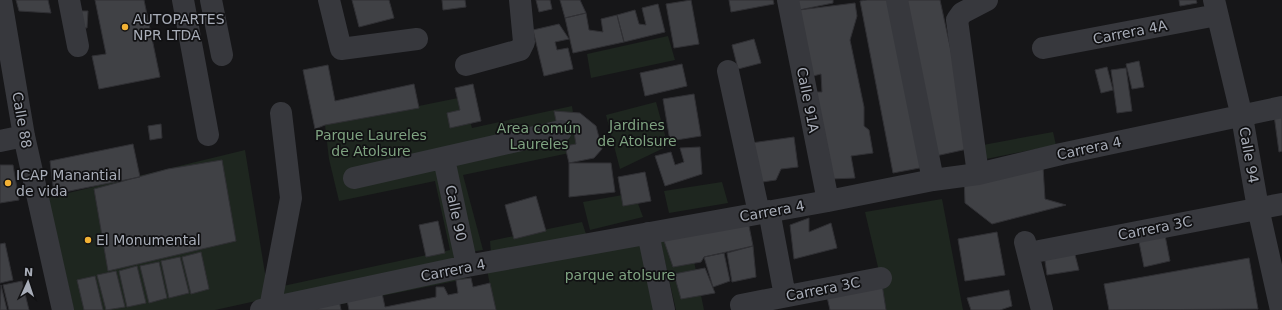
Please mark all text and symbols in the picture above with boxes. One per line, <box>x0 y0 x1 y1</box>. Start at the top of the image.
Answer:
place label: AUTOPARTES NPR LTDA <box>133 11 225 43</box>
street label: Carrera 4A <box>1092 17 1169 47</box>
marker: AUTOPARTES NPR LTDA <box>120 22 130 32</box>
street label: Calle 91A <box>794 66 822 135</box>
street label: Calle 88 <box>9 91 35 149</box>
park label: Jardines de Atolsure <box>597 117 677 149</box>
park label: Area común Laureles <box>497 120 581 152</box>
street label: Calle 94 <box>1236 126 1262 185</box>
park label: Parque Laureles de Atolsure <box>315 127 427 159</box>
street label: Carrera 4 <box>1055 133 1123 163</box>
place label: ICAP Manantial de vida <box>16 167 121 199</box>
marker: ICAP Manantial de vida <box>3 178 13 188</box>
street label: Calle 90 <box>442 183 470 243</box>
street label: Carrera 4 <box>738 197 806 225</box>
street label: Carrera 3C <box>1116 213 1194 243</box>
place label: El Monumental <box>96 232 201 248</box>
marker: El Monumental <box>83 235 93 245</box>
street label: Carrera 4 <box>419 256 487 284</box>
north arrow <box>8 262 48 302</box>
text: N <box>24 266 33 279</box>
park label: parque atolsure <box>565 267 675 283</box>
street label: Carrera 3C <box>784 274 862 304</box>

